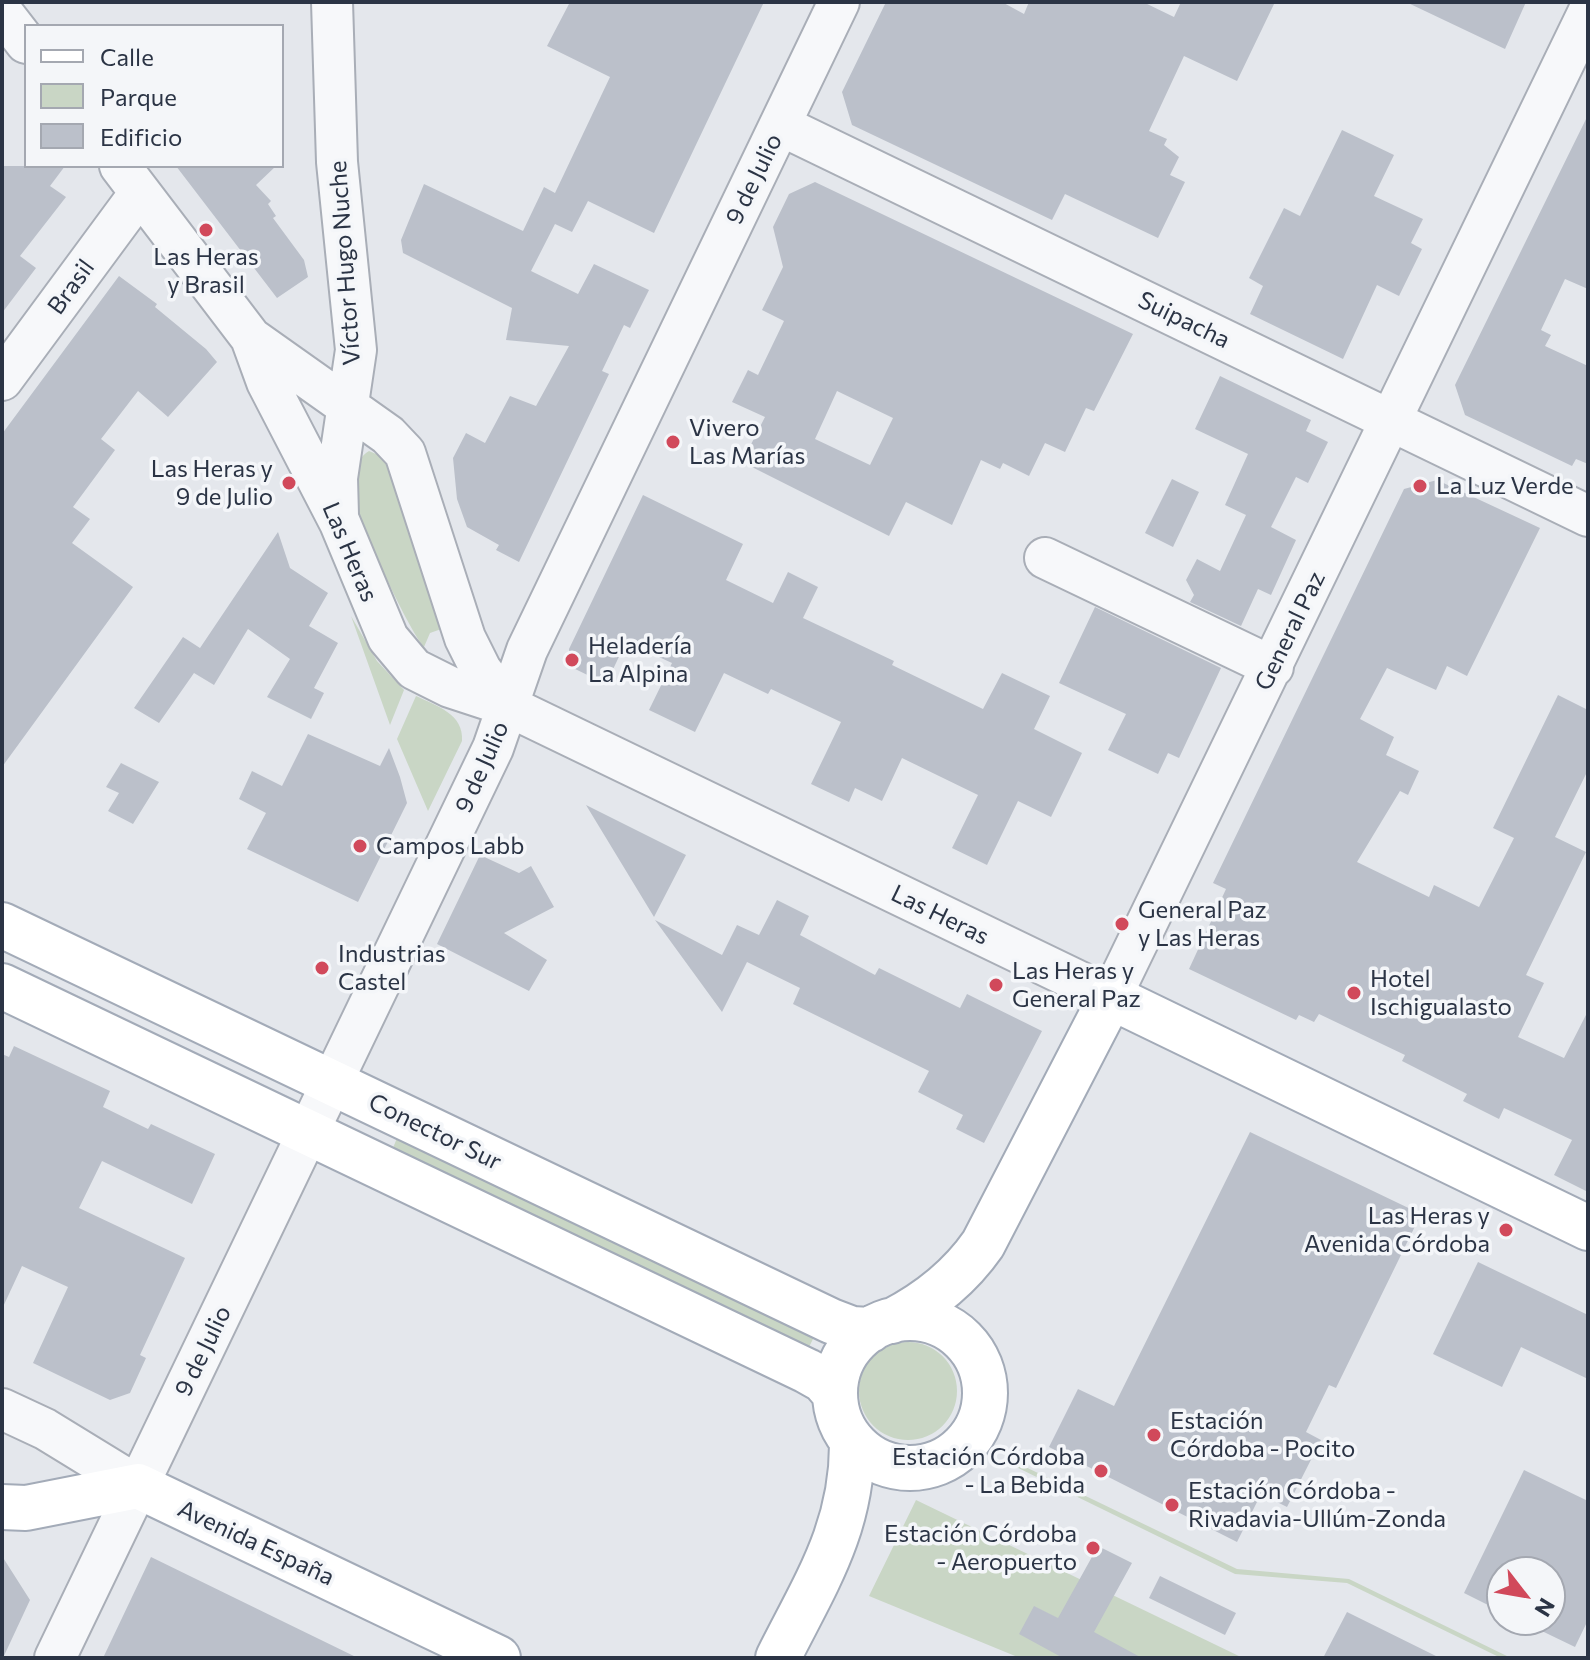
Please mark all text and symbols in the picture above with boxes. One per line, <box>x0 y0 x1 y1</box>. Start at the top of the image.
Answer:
legend <box>24 24 284 168</box>
text: Calle <box>100 42 154 71</box>
text: Parque <box>100 82 177 111</box>
text: Edificio <box>100 122 182 151</box>
street label: 9 de Julio <box>720 129 788 229</box>
street label: Víctor Hugo Nuche <box>323 160 367 366</box>
marker: Las Heras y Brasil <box>197 221 215 239</box>
place label: Las Heras y Brasil <box>153 243 259 299</box>
street label: Brasil <box>42 254 100 320</box>
street label: Suipacha <box>1133 285 1235 355</box>
place label: Vivero Las Marías <box>689 414 805 470</box>
marker: Vivero Las Marías <box>664 433 682 451</box>
place label: Las Heras y 9 de Julio <box>151 455 273 511</box>
place label: La Luz Verde <box>1436 472 1574 500</box>
marker: Las Heras y 9 de Julio <box>280 474 298 492</box>
marker: La Luz Verde <box>1411 477 1429 495</box>
street label: Las Heras <box>316 498 384 606</box>
street label: General Paz <box>1249 567 1331 695</box>
place label: Heladería La Alpina <box>588 632 692 688</box>
marker: Heladería La Alpina <box>563 651 581 669</box>
street label: 9 de Julio <box>449 717 515 817</box>
place label: Campos Labb <box>376 832 524 860</box>
marker: Campos Labb <box>351 837 369 855</box>
street label: Las Heras <box>886 879 994 951</box>
place label: General Paz y Las Heras <box>1138 896 1267 952</box>
marker: General Paz y Las Heras <box>1113 915 1131 933</box>
place label: Industrias Castel <box>338 940 446 996</box>
place label: Las Heras y General Paz <box>1012 957 1141 1013</box>
marker: Industrias Castel <box>313 959 331 977</box>
place label: Hotel Ischigualasto <box>1370 965 1512 1021</box>
marker: Las Heras y General Paz <box>987 976 1005 994</box>
marker: Hotel Ischigualasto <box>1345 984 1363 1002</box>
street label: Conector Sur <box>364 1087 506 1177</box>
place label: Las Heras y Avenida Córdoba <box>1304 1202 1490 1258</box>
marker: Las Heras y Avenida Córdoba <box>1497 1221 1515 1239</box>
street label: 9 de Julio <box>169 1301 237 1401</box>
place label: Estación Córdoba - Pocito <box>1170 1407 1355 1463</box>
marker: Estación Córdoba - Pocito <box>1145 1426 1163 1444</box>
place label: Estación Córdoba - La Bebida <box>892 1443 1085 1499</box>
marker: Estación Córdoba - La Bebida <box>1092 1462 1110 1480</box>
place label: Estación Córdoba - Rivadavia-Ullúm-Zonda <box>1188 1477 1446 1533</box>
street label: Avenida España <box>173 1494 339 1592</box>
marker: Estación Córdoba - Rivadavia-Ullúm-Zonda <box>1163 1496 1181 1514</box>
place label: Estación Córdoba - Aeropuerto <box>884 1520 1077 1576</box>
marker: Estación Córdoba - Aeropuerto <box>1084 1539 1102 1557</box>
north arrow <box>1486 1556 1566 1636</box>
text: N <box>1529 1594 1561 1622</box>

